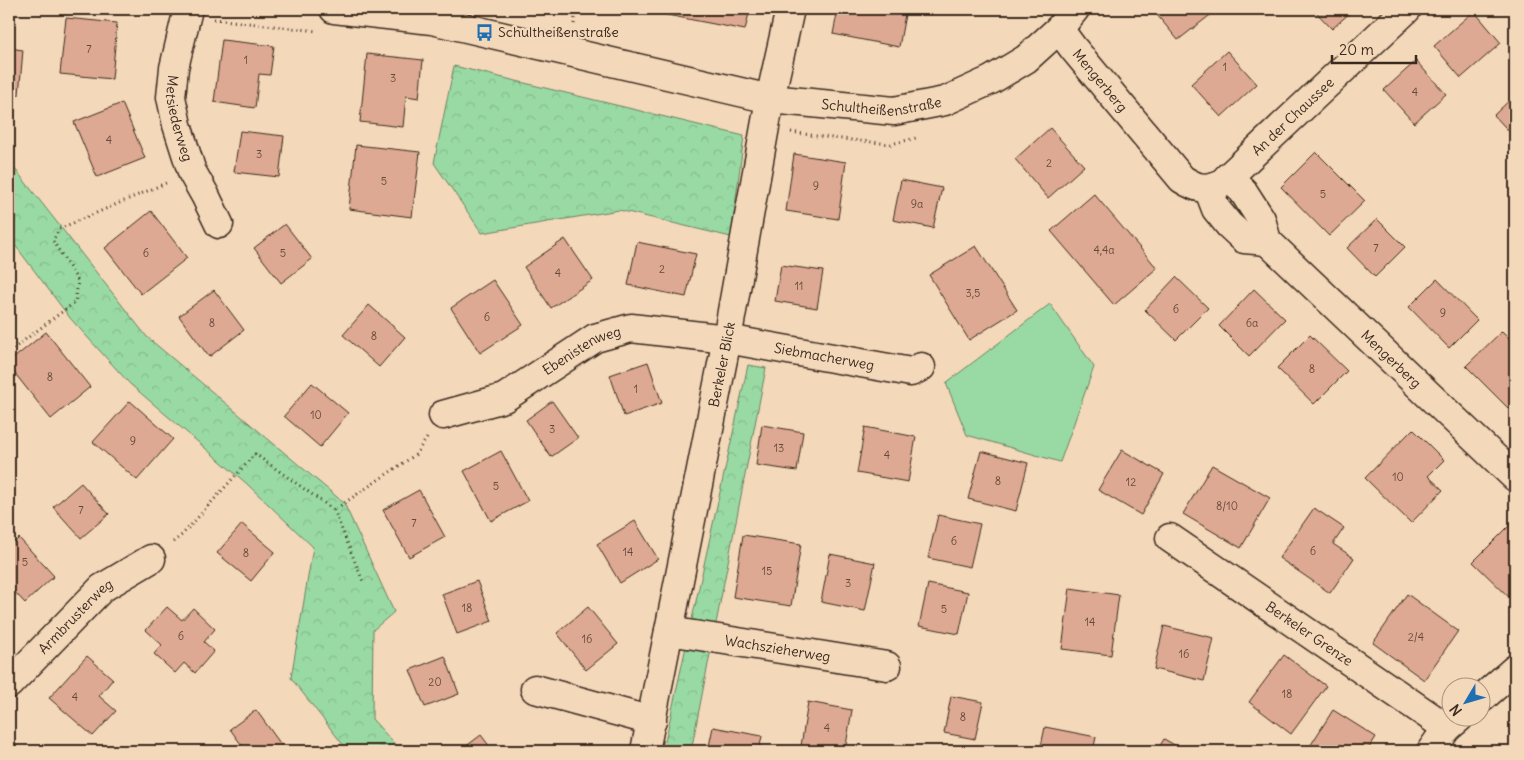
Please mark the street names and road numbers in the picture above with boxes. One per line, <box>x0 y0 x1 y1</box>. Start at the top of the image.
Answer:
street label: Mengerberg <box>1069 45 1132 116</box>
street label: An der Chaussee <box>1248 73 1338 159</box>
street label: Metsiederweg <box>162 74 197 164</box>
street label: Schultheißenstraße <box>821 93 943 120</box>
street label: Berkeler Blick <box>705 321 739 409</box>
street label: Ebenistenweg <box>539 322 623 379</box>
street label: Mengerberg <box>1357 326 1425 392</box>
street label: Siebmacherweg <box>773 339 876 374</box>
street label: Armbrusterweg <box>34 575 116 658</box>
street label: Berkeler Grenze <box>1262 597 1356 670</box>
street label: Wachszieherweg <box>723 631 832 666</box>

